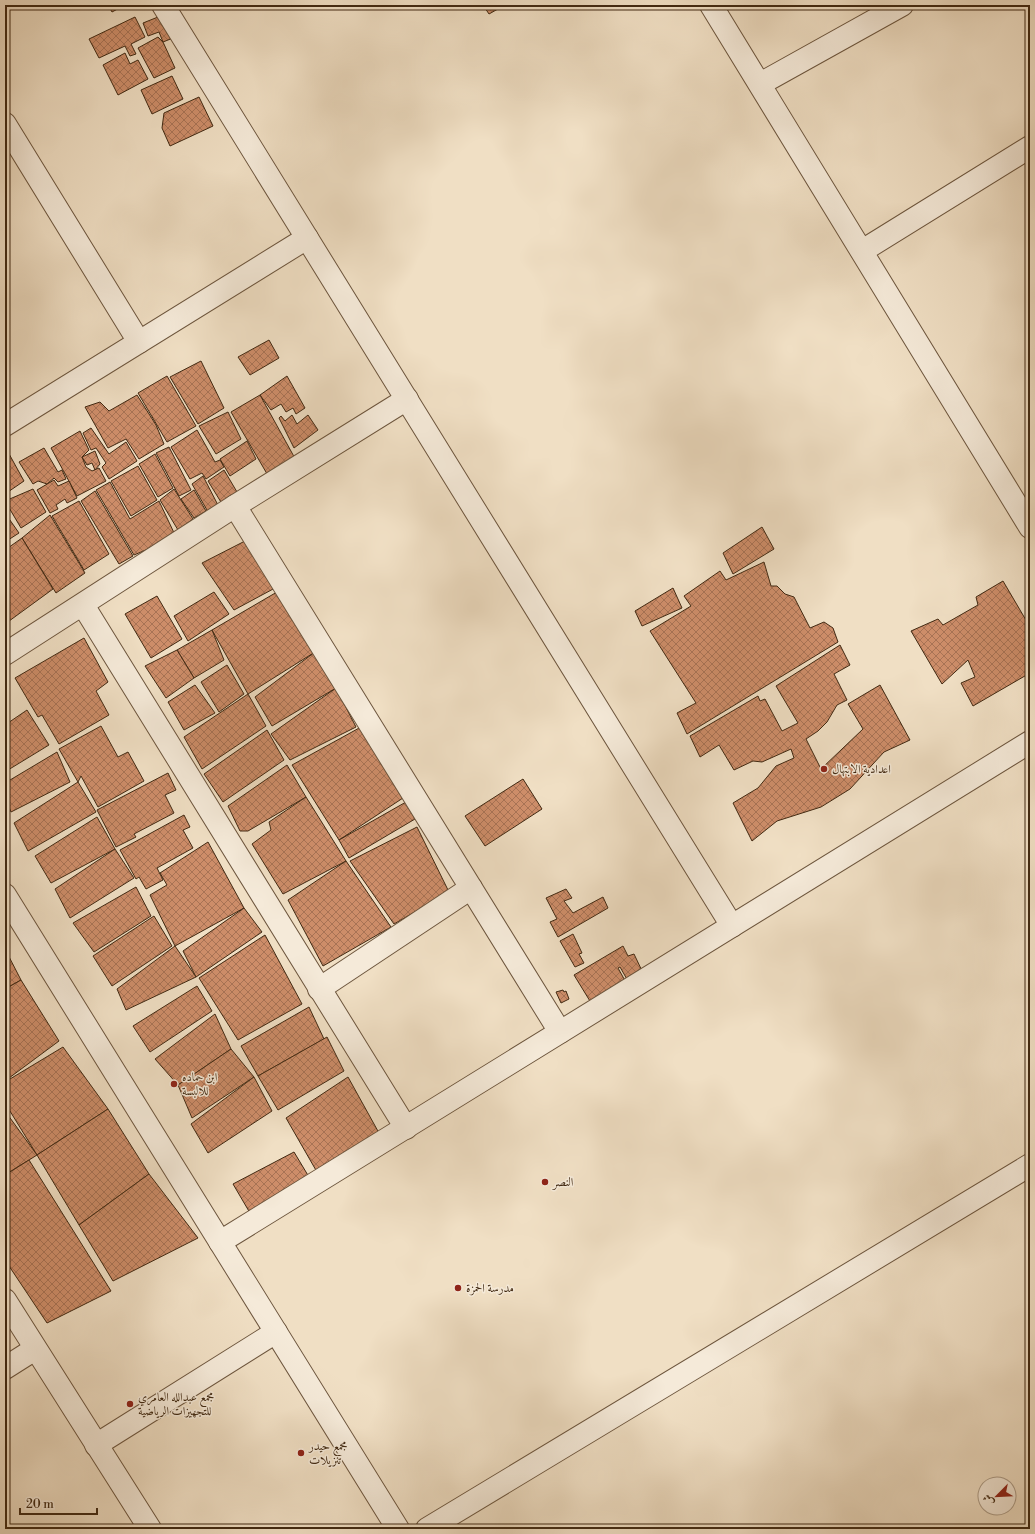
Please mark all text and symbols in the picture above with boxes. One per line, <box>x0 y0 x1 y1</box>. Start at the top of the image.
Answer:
place label: اعدادية الابتهال <box>832 762 891 777</box>
marker: اعدادية الابتهال <box>819 764 829 774</box>
place label: ابن حماده للالبسة <box>182 1070 218 1099</box>
marker: ابن حماده للالبسة <box>169 1079 179 1089</box>
place label: النصر <box>551 1175 574 1190</box>
marker: النصر <box>540 1177 550 1187</box>
place label: مدرسة الحمزة <box>466 1281 514 1296</box>
marker: مدرسة الحمزة <box>453 1283 463 1293</box>
place label: مجمع عبدالله العامري للتجهيزات الرياضية <box>138 1390 214 1419</box>
marker: مجمع عبدالله العامري للتجهيزات الرياضية <box>125 1399 135 1409</box>
place label: مجمع حيدر تنزيلات <box>308 1439 347 1468</box>
marker: مجمع حيدر تنزيلات <box>296 1448 306 1458</box>
north arrow <box>977 1476 1017 1516</box>
scale bar <box>20 1490 97 1516</box>
text: ش <box>980 1492 997 1507</box>
text: 20 m <box>26 1497 54 1512</box>

